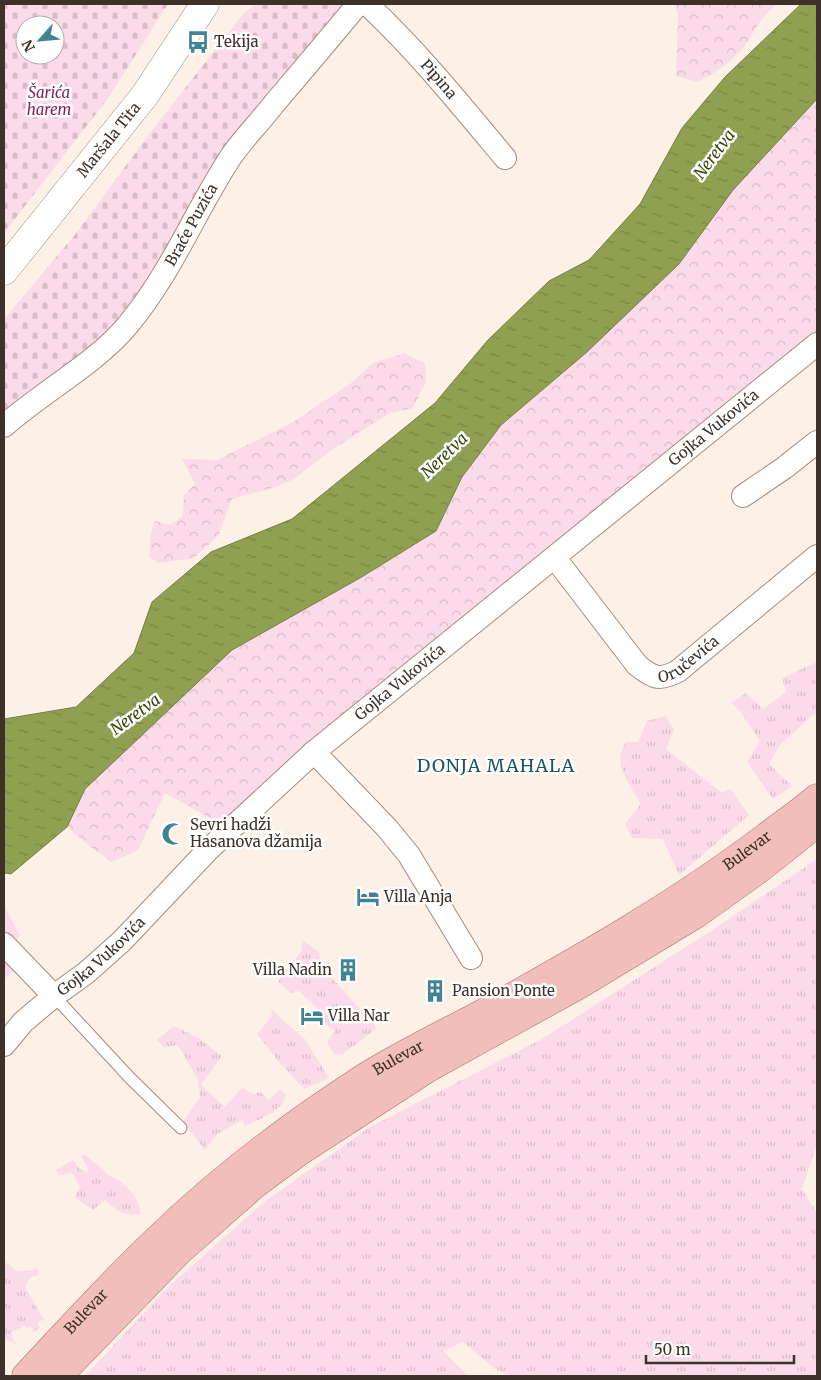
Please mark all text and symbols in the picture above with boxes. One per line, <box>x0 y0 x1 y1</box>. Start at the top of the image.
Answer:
north arrow <box>15 15 65 65</box>
bus stop icon: Tekija <box>185 29 211 55</box>
place label: Tekija <box>214 32 258 51</box>
text: N <box>18 37 39 55</box>
street label: Pipina <box>417 55 461 103</box>
park label: Šarića harem <box>27 82 71 119</box>
street label: Maršala Tita <box>73 98 144 181</box>
water label: Neretva <box>689 125 739 183</box>
street label: Braće Puzića <box>161 180 221 269</box>
street label: Gojka Vukovića <box>664 385 762 470</box>
water label: Neretva <box>417 428 471 482</box>
street label: Oručevića <box>656 631 723 686</box>
street label: Gojka Vukovića <box>351 640 449 724</box>
water label: Neretva <box>106 689 164 739</box>
district label: DONJA MAHALA <box>417 754 575 777</box>
place label: Sevri hadži Hasanova džamija <box>190 815 322 851</box>
mosque icon: Sevri hadži Hasanova džamija <box>160 821 186 847</box>
street label: Bulevar <box>719 826 775 874</box>
hotel icon: Villa Anja <box>355 884 381 910</box>
place label: Villa Anja <box>383 887 452 906</box>
street label: Gojka Vukovića <box>53 913 149 1000</box>
building icon: Villa Nadin <box>335 957 361 983</box>
place label: Villa Nadin <box>252 960 332 979</box>
building icon: Pansion Ponte <box>422 978 448 1004</box>
place label: Pansion Ponte <box>452 981 555 1000</box>
hotel icon: Villa Nar <box>299 1003 325 1029</box>
place label: Villa Nar <box>327 1006 390 1025</box>
street label: Bulevar <box>369 1036 427 1079</box>
street label: Bulevar <box>60 1284 112 1338</box>
scale bar <box>646 1332 794 1364</box>
text: 50 m <box>654 1340 691 1359</box>

